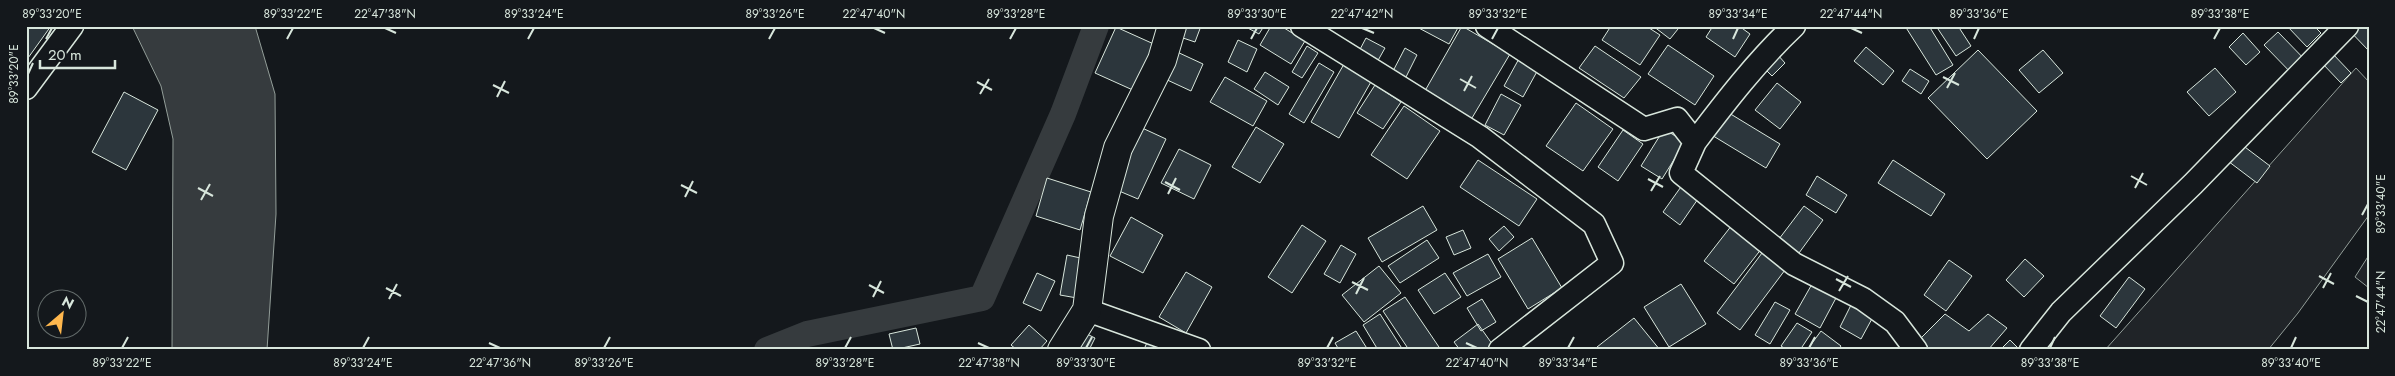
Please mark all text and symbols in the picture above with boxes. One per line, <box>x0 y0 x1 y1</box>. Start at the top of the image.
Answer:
text: 89°33'20"E <box>22 5 82 23</box>
text: 89°33'22"E <box>263 5 323 23</box>
text: 22°47'38"N <box>354 5 416 23</box>
text: 89°33'24"E <box>504 5 564 23</box>
text: 89°33'26"E <box>745 5 805 23</box>
text: 22°47'40"N <box>843 5 905 23</box>
text: 89°33'28"E <box>987 5 1045 23</box>
text: 89°33'30"E <box>1227 5 1287 23</box>
text: 22°47'42"N <box>1331 5 1393 23</box>
text: 89°33'32"E <box>1469 5 1527 23</box>
text: 89°33'34"E <box>1708 5 1768 23</box>
text: 22°47'44"N <box>1820 5 1882 23</box>
text: 89°33'36"E <box>1950 5 2008 23</box>
text: 89°33'38"E <box>2191 5 2249 23</box>
scale bar <box>40 38 115 70</box>
text: 89°33'20"E <box>5 44 23 104</box>
text: 20 m <box>48 44 82 66</box>
text: 89°33'40"E <box>2372 174 2390 234</box>
text: 22°47'44"N <box>2372 271 2390 333</box>
north arrow <box>38 288 88 338</box>
text: N <box>58 291 78 314</box>
text: 89°33'22"E <box>92 354 152 372</box>
text: 89°33'24"E <box>333 354 393 372</box>
text: 22°47'36"N <box>469 354 531 372</box>
text: 89°33'26"E <box>574 354 634 372</box>
text: 89°33'28"E <box>816 354 874 372</box>
text: 22°47'38"N <box>958 354 1020 372</box>
text: 89°33'30"E <box>1056 354 1116 372</box>
text: 89°33'32"E <box>1298 354 1356 372</box>
text: 22°47'40"N <box>1446 354 1508 372</box>
text: 89°33'34"E <box>1538 354 1598 372</box>
text: 89°33'36"E <box>1780 354 1838 372</box>
text: 89°33'38"E <box>2021 354 2079 372</box>
text: 89°33'40"E <box>2261 354 2321 372</box>

